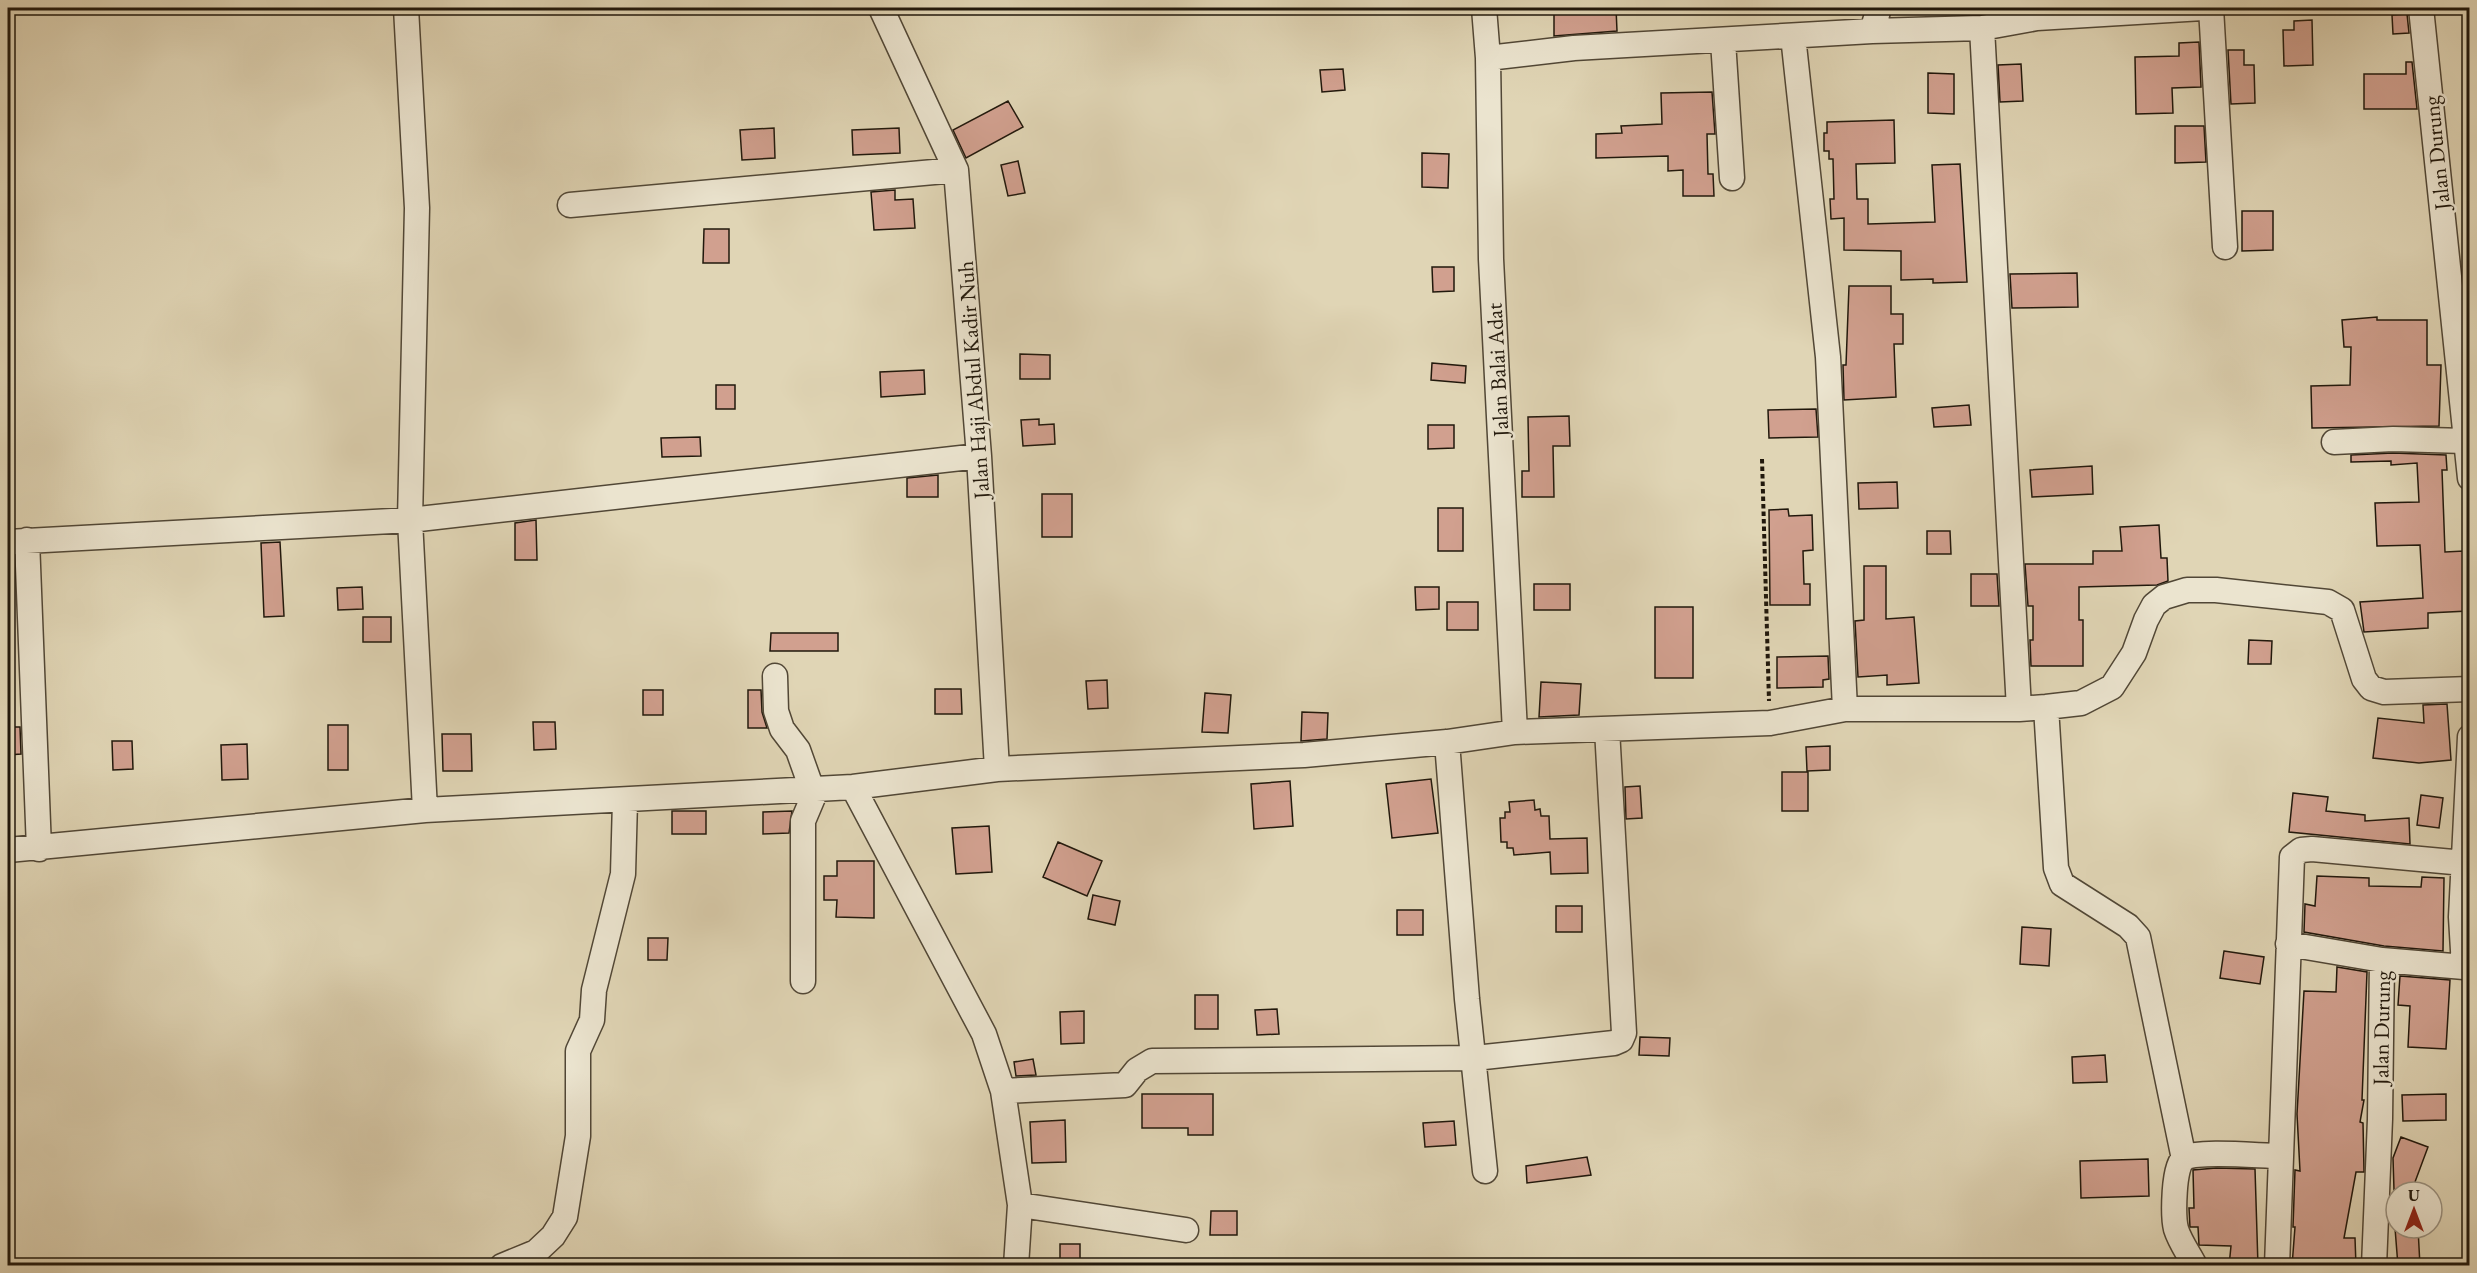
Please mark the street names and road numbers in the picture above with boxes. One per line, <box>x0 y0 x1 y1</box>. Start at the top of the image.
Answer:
street label: Jalan Durung <box>2416 94 2457 213</box>
street label: Jalan Haji Abdul Kadir Nuh <box>951 260 996 502</box>
street label: Jalan Balai Adat <box>1480 302 1516 440</box>
street label: Jalan Durung <box>2366 970 2397 1088</box>

